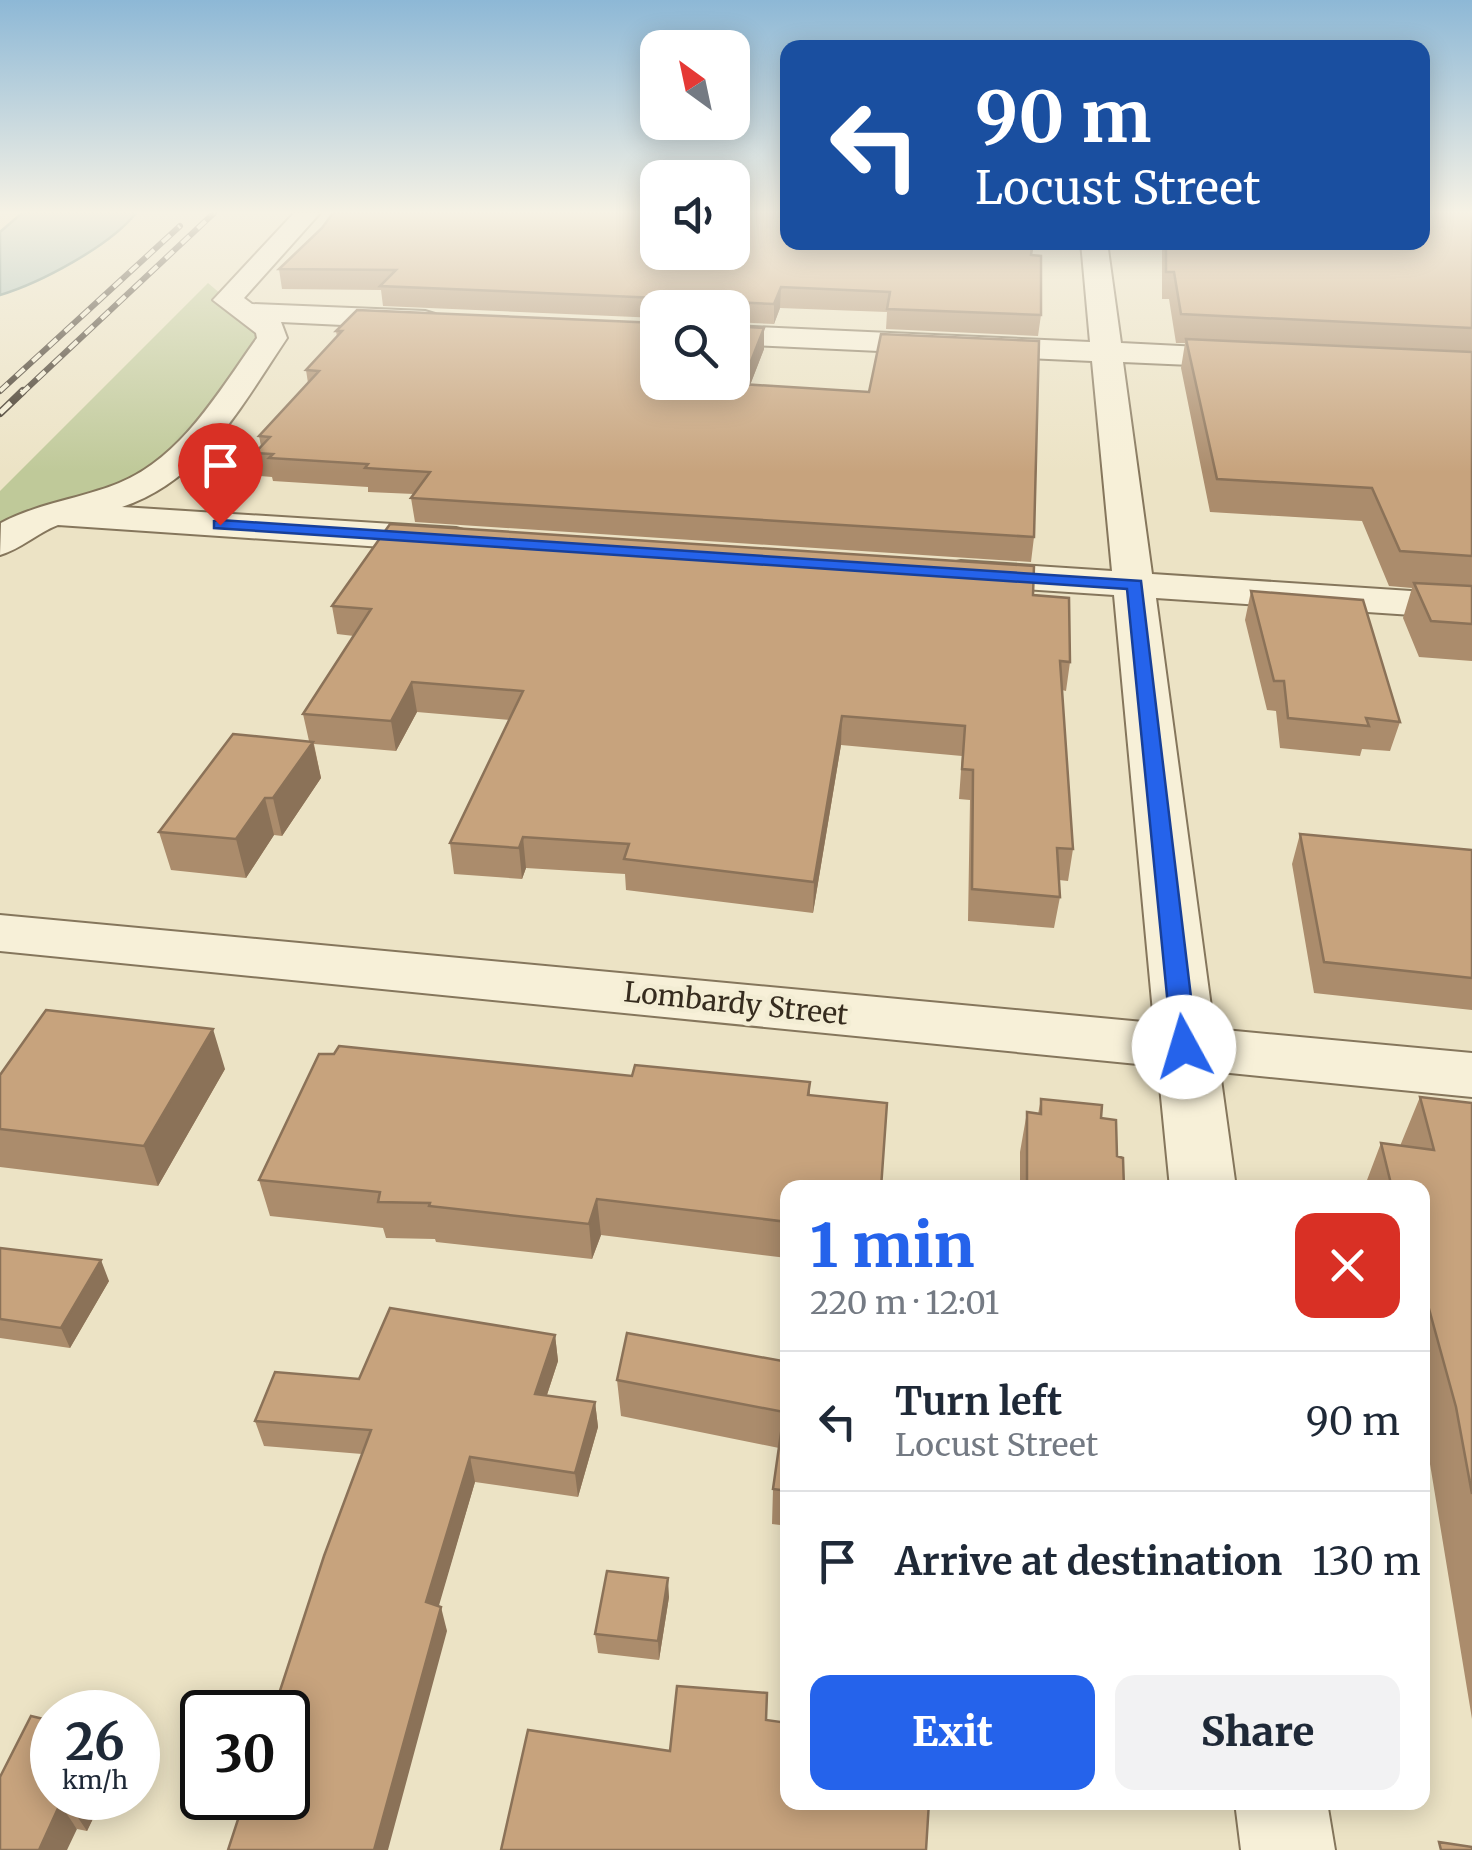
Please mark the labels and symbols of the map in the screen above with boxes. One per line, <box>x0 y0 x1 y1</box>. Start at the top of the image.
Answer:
north arrow <box>640 30 750 140</box>
pin <box>178 423 263 526</box>
street label: Lombardy Street <box>622 973 850 1033</box>
position arrow <box>1132 995 1236 1099</box>
speed limit sign: 30 <box>180 1690 310 1820</box>

